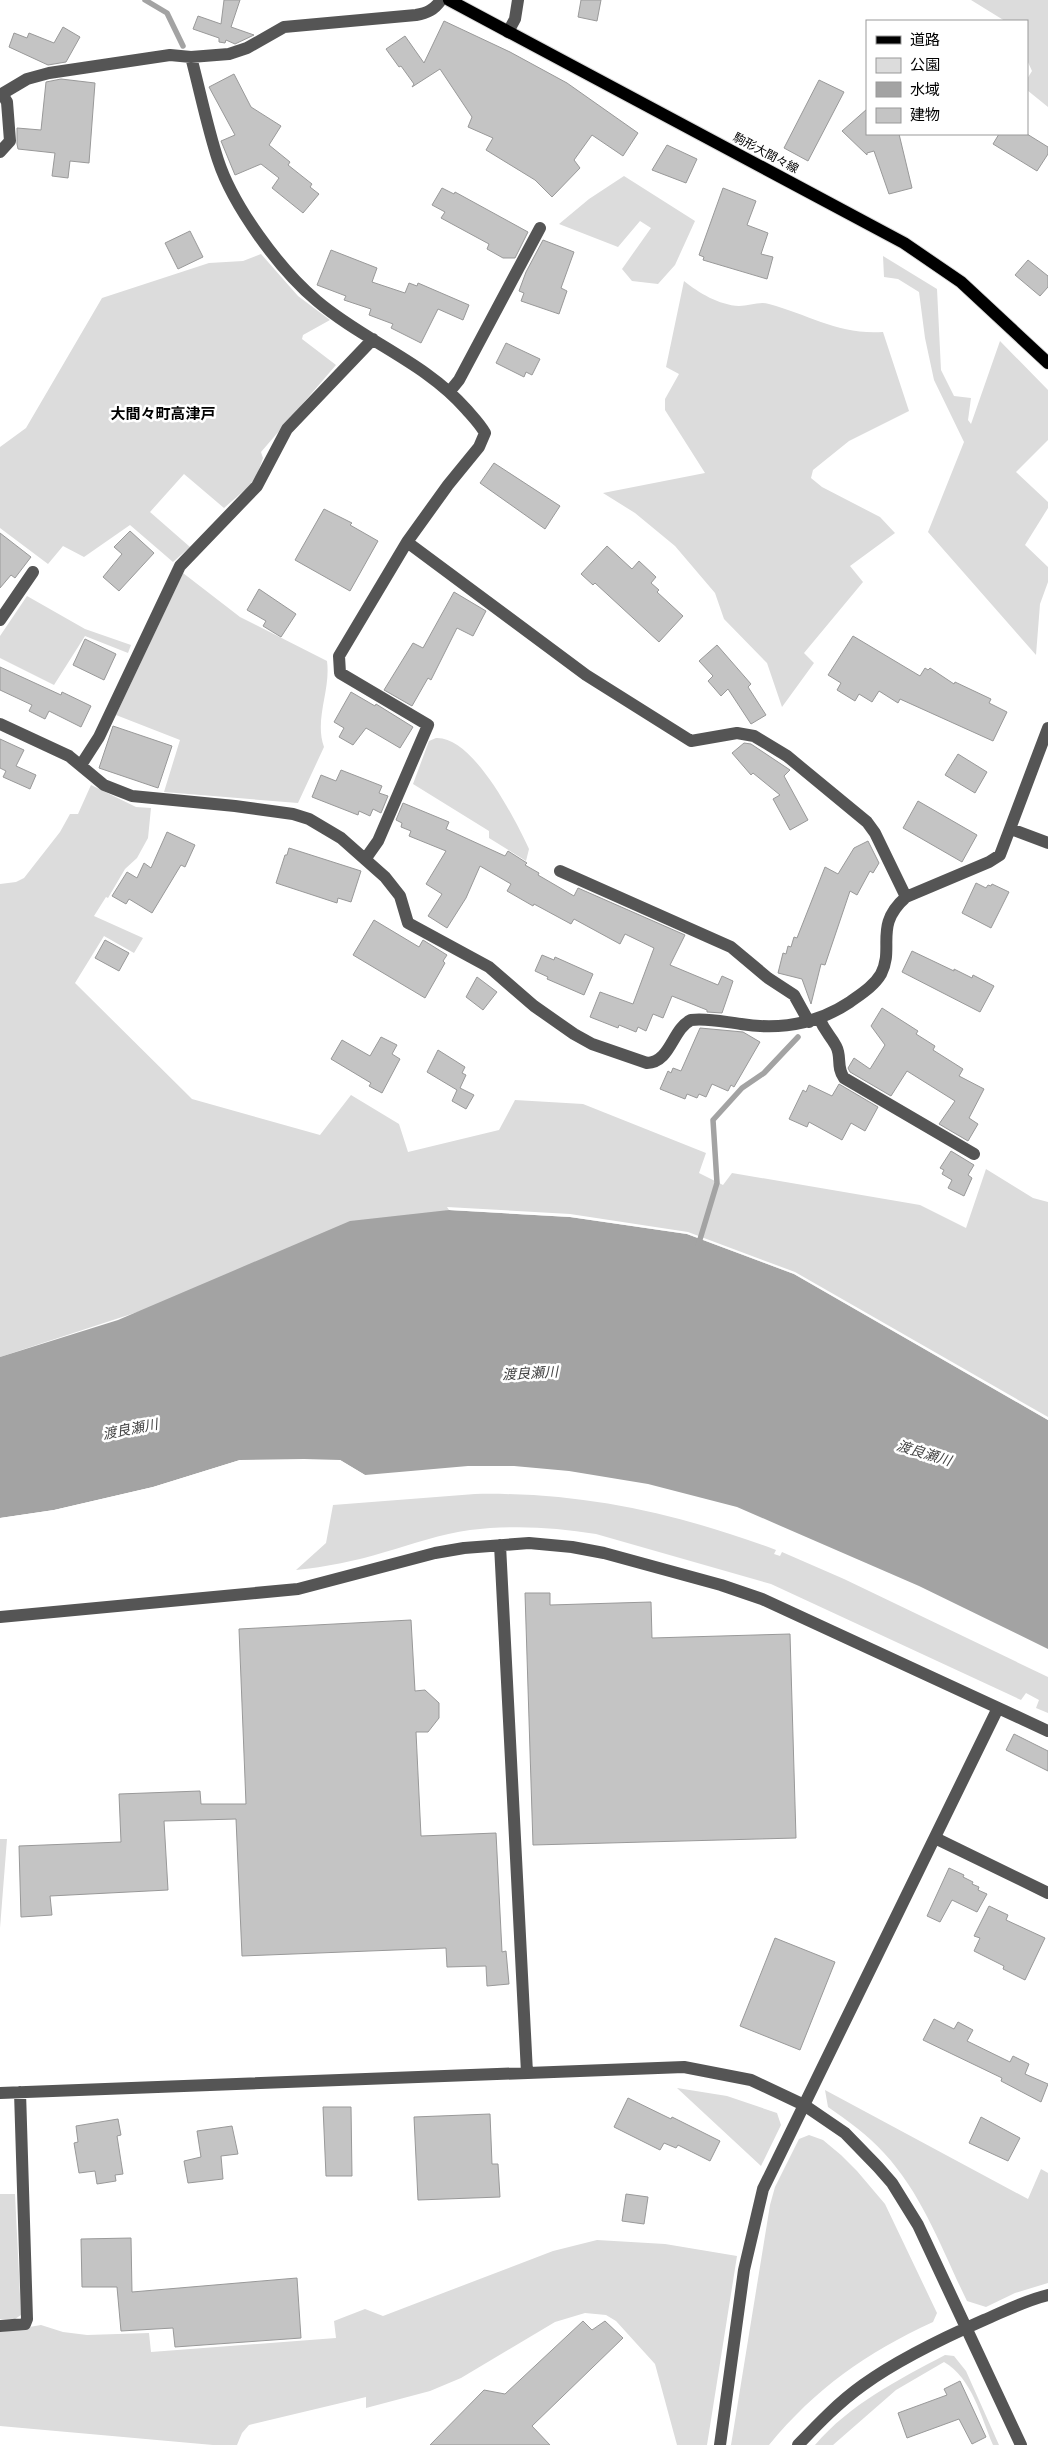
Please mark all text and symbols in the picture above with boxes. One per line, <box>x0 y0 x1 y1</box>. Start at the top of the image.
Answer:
legend <box>866 20 1028 135</box>
text: 道路 <box>910 31 940 48</box>
text: 公園 <box>910 56 940 73</box>
text: 水域 <box>910 81 940 98</box>
text: 建物 <box>910 106 940 123</box>
street label: 駒形大間々線 <box>731 130 801 176</box>
district label: 大間々町高津戸 <box>110 405 216 422</box>
water label: 渡良瀬川 <box>502 1363 560 1382</box>
water label: 渡良瀬川 <box>101 1415 161 1442</box>
water label: 渡良瀬川 <box>895 1437 955 1469</box>

